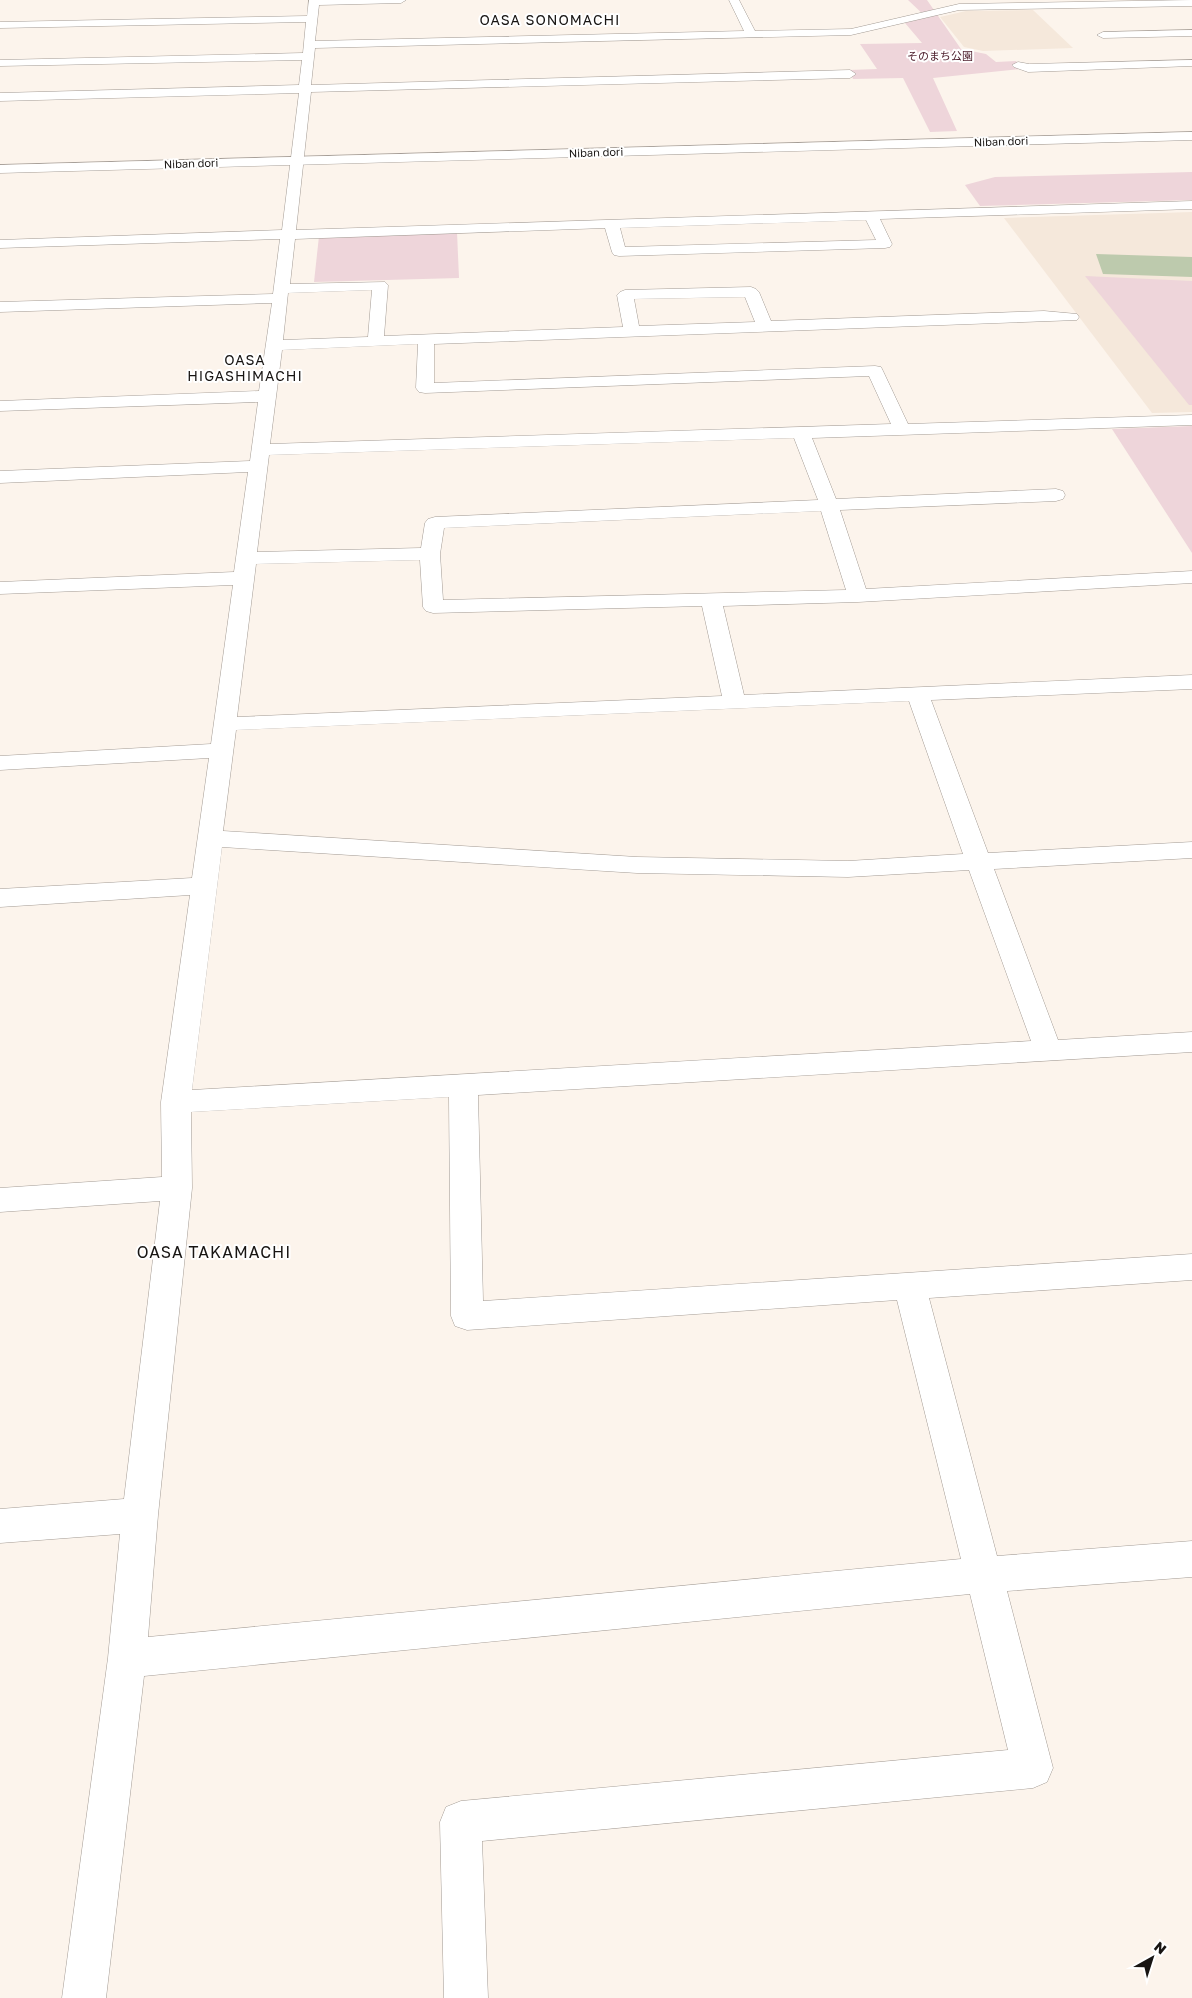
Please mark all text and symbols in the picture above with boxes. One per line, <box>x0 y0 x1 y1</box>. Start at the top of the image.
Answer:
district label: OASA SONOMACHI <box>479 11 621 28</box>
park label: そのまち公園 <box>907 49 973 62</box>
street label: Niban dori <box>974 134 1028 148</box>
street label: Niban dori <box>569 145 623 159</box>
street label: Niban dori <box>164 156 218 170</box>
district label: OASA HIGASHIMACHI <box>187 351 303 384</box>
district label: OASA TAKAMACHI <box>137 1242 291 1262</box>
north arrow <box>1127 1933 1177 1983</box>
text: N <box>1151 1938 1170 1957</box>

